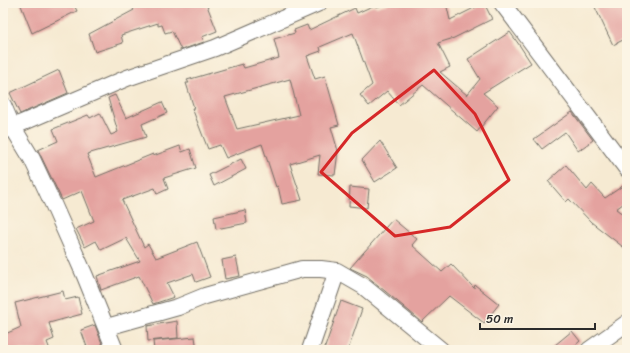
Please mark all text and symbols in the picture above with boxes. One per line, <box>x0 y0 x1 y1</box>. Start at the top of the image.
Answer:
scale bar <box>480 305 595 331</box>
text: 50 m <box>486 308 513 330</box>

